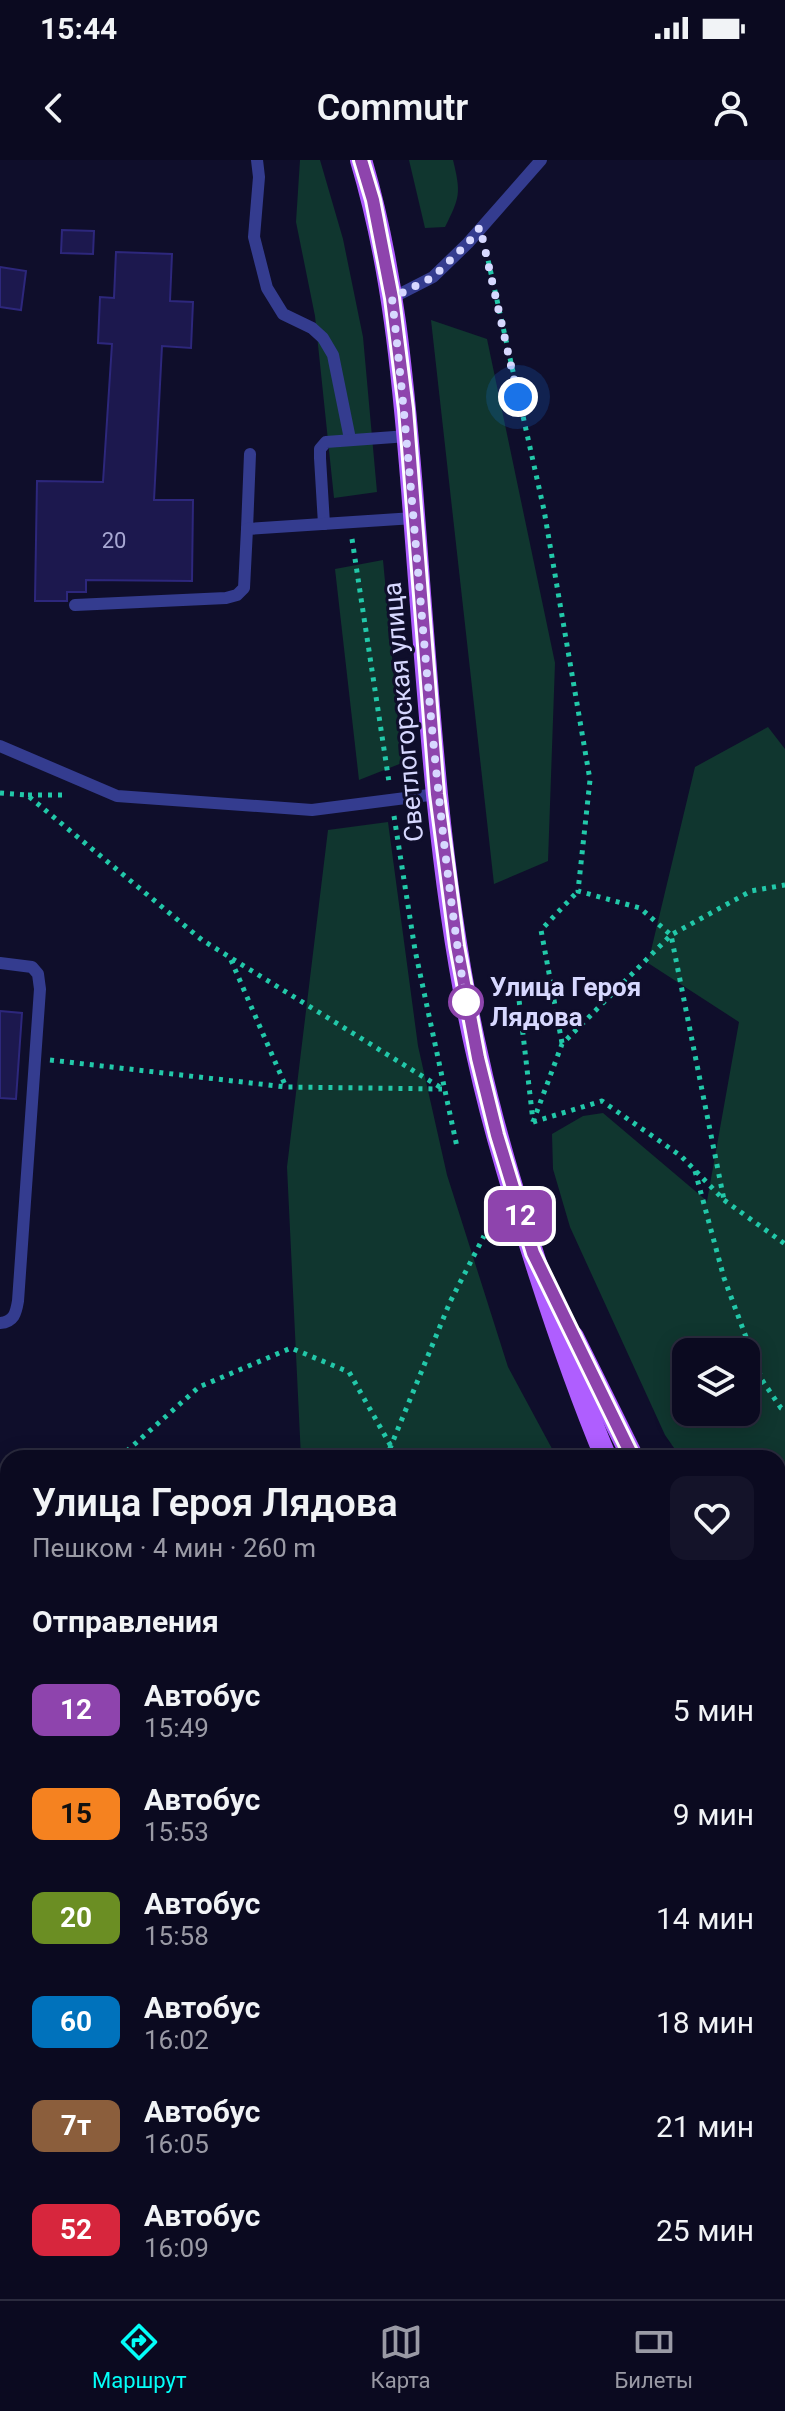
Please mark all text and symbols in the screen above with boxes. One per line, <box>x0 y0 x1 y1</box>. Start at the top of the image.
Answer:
text: 15:44 <box>40 11 117 46</box>
icon: back <box>32 86 76 130</box>
icon: person <box>709 86 753 130</box>
text: Commutr <box>317 87 468 129</box>
your location <box>498 377 538 417</box>
house number: 20 <box>102 528 126 553</box>
street label: Светлогорская улица <box>377 581 429 843</box>
place label: Улица Героя Лядова <box>490 972 641 1032</box>
marker: Улица Героя Лядова <box>449 985 483 1019</box>
line badge: 12 <box>484 1190 556 1242</box>
text: 12 <box>504 1199 536 1232</box>
map controls <box>672 1338 760 1426</box>
button: layers <box>672 1338 760 1426</box>
button: heart <box>670 1476 754 1560</box>
text: Улица Героя Лядова <box>32 1481 398 1525</box>
text: Пешком · 4 мин · 260 m <box>32 1533 316 1563</box>
text: Отправления <box>32 1604 219 1639</box>
text: Автобус <box>144 1678 260 1713</box>
text: 12 <box>60 1693 92 1726</box>
text: 5 мин <box>673 1693 754 1728</box>
text: 15:49 <box>144 1713 209 1743</box>
text: Автобус <box>144 1782 260 1817</box>
text: 15 <box>60 1797 92 1830</box>
text: 9 мин <box>673 1797 754 1832</box>
text: 15:53 <box>144 1817 209 1847</box>
text: Автобус <box>144 1886 260 1921</box>
text: 20 <box>60 1901 92 1934</box>
text: 14 мин <box>656 1901 754 1936</box>
text: 15:58 <box>144 1921 209 1951</box>
text: Автобус <box>144 1990 260 2025</box>
text: 60 <box>60 2005 92 2038</box>
text: 18 мин <box>656 2005 754 2040</box>
text: 16:02 <box>144 2025 209 2055</box>
text: Автобус <box>144 2094 260 2129</box>
text: 7т <box>61 2109 91 2142</box>
text: 21 мин <box>656 2109 754 2144</box>
text: 16:05 <box>144 2129 209 2159</box>
text: Автобус <box>144 2198 260 2233</box>
text: 52 <box>60 2213 92 2246</box>
text: 25 мин <box>656 2213 754 2248</box>
text: 16:09 <box>144 2233 209 2263</box>
tab: Маршрут <box>92 2320 187 2393</box>
tab: Карта <box>371 2320 431 2393</box>
tab: Билеты <box>615 2320 693 2393</box>

